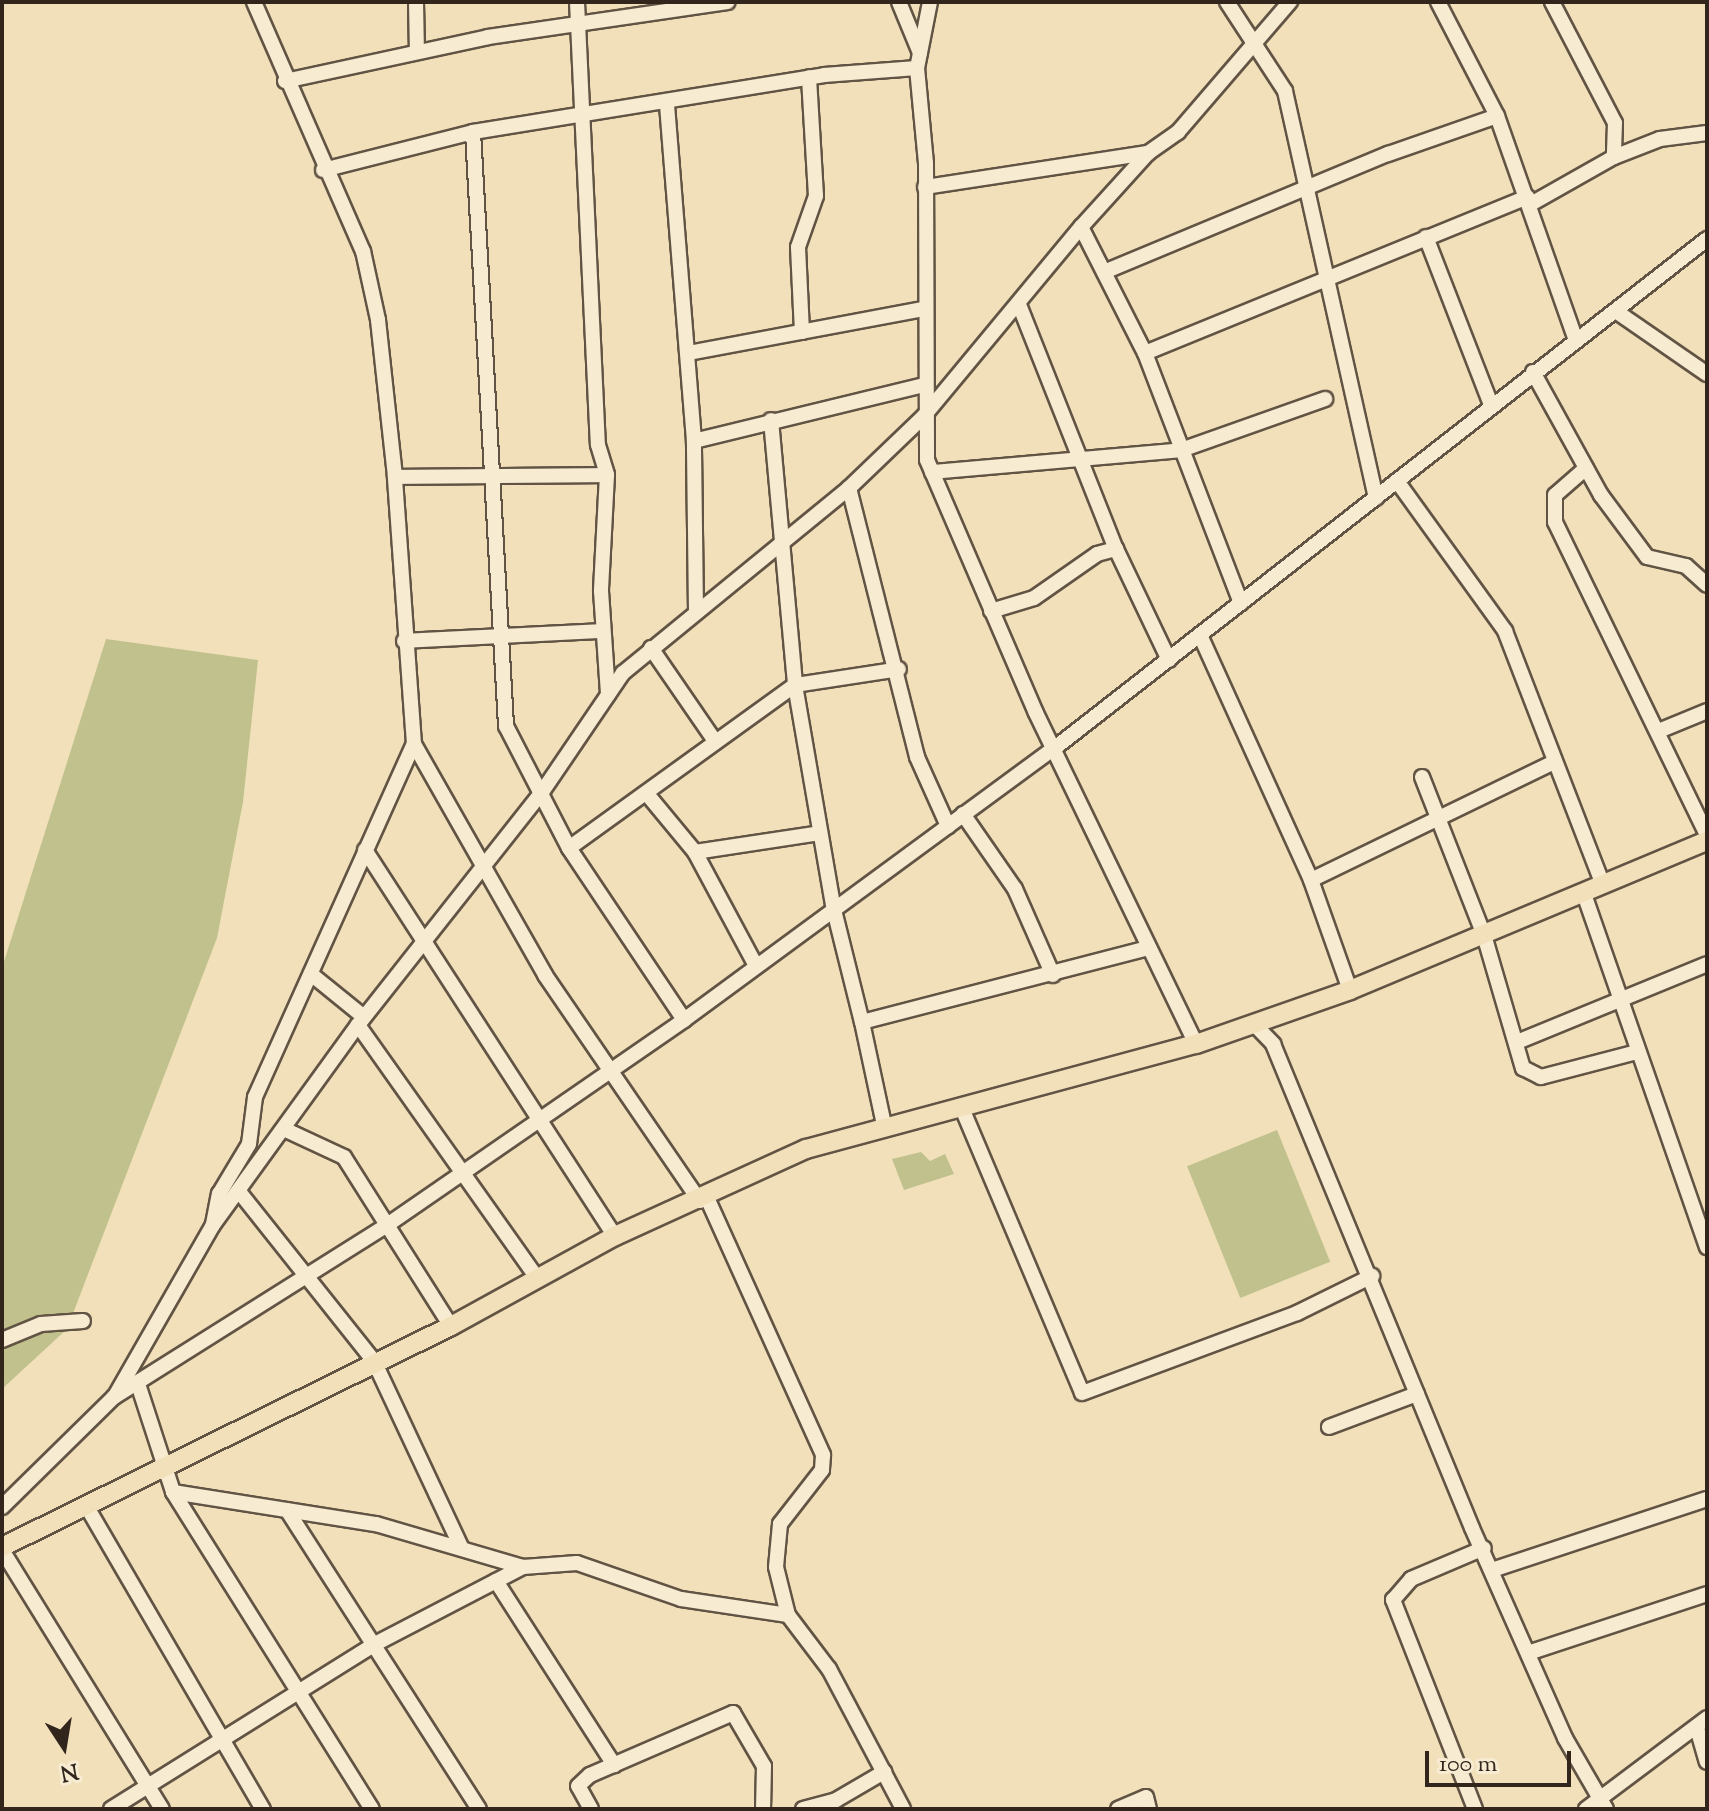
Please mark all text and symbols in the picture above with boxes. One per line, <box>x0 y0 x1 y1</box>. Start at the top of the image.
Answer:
north arrow <box>24 1707 104 1787</box>
scale bar <box>1429 1735 1575 1785</box>
text: 100 m <box>1439 1748 1497 1782</box>
text: N <box>57 1753 81 1788</box>

